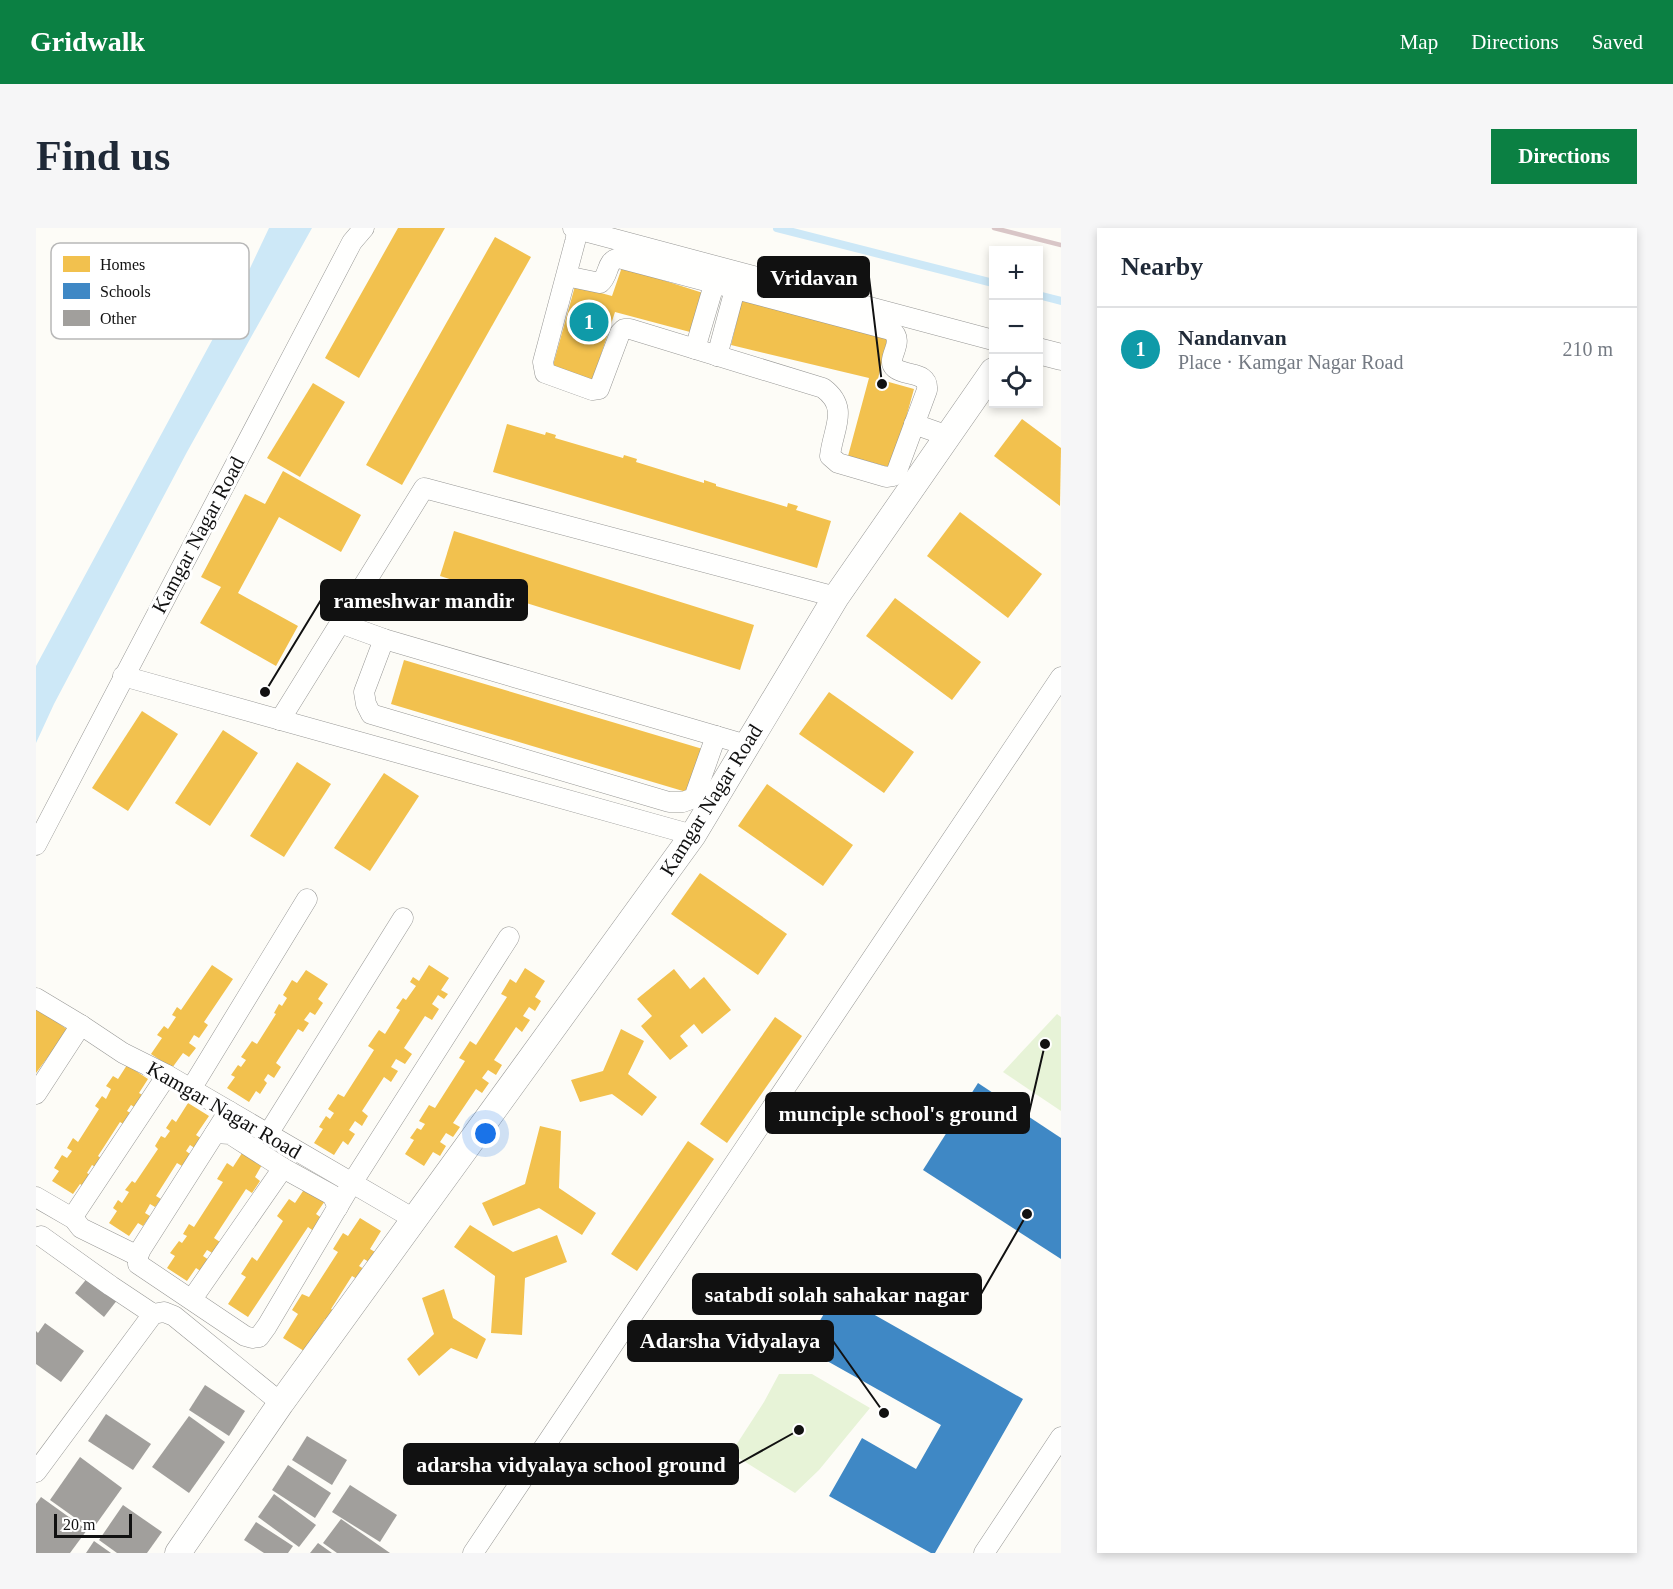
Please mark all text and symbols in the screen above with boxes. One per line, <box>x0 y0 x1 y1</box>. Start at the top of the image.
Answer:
text: Gridwalk <box>30 26 145 57</box>
text: Map <box>1400 30 1438 54</box>
text: Directions <box>1471 30 1559 54</box>
text: Saved <box>1592 30 1643 54</box>
button: Directions <box>1491 129 1637 184</box>
text: Find us <box>36 133 170 179</box>
legend <box>51 243 249 339</box>
map controls <box>989 246 1043 408</box>
button: + <box>989 246 1043 300</box>
text: Nearby <box>1121 252 1203 281</box>
text: Homes <box>100 256 145 273</box>
callout: Vridavan <box>758 257 869 297</box>
text: Vridavan <box>770 265 858 290</box>
text: Schools <box>100 283 151 300</box>
pin: 1 <box>570 300 608 344</box>
button: − <box>989 300 1043 354</box>
text: Other <box>100 310 137 327</box>
text: Nandanvan <box>1178 325 1287 350</box>
text: 1 <box>1136 338 1146 360</box>
text: 210 m <box>1562 338 1613 360</box>
text: Place · Kamgar Nagar Road <box>1178 351 1403 373</box>
button: locate <box>989 354 1043 408</box>
street label: Kamgar Nagar Road <box>147 452 250 617</box>
callout: rameshwar mandir <box>321 580 527 620</box>
text: rameshwar mandir <box>333 588 515 613</box>
street label: Kamgar Nagar Road <box>655 720 767 880</box>
street label: Kamgar Nagar Road <box>143 1056 306 1164</box>
callout: munciple school's ground <box>766 1093 1029 1133</box>
text: munciple school's ground <box>778 1101 1018 1126</box>
your location <box>471 1119 500 1148</box>
callout: satabdi solah sahakar nagar <box>693 1274 981 1314</box>
text: satabdi solah sahakar nagar <box>705 1282 969 1307</box>
callout: Adarsha Vidyalaya <box>628 1321 833 1361</box>
text: Adarsha Vidyalaya <box>640 1328 820 1353</box>
callout: adarsha vidyalaya school ground <box>404 1444 738 1484</box>
text: adarsha vidyalaya school ground <box>416 1452 726 1477</box>
scale bar <box>54 1511 132 1538</box>
text: 20 m <box>63 1516 95 1533</box>

